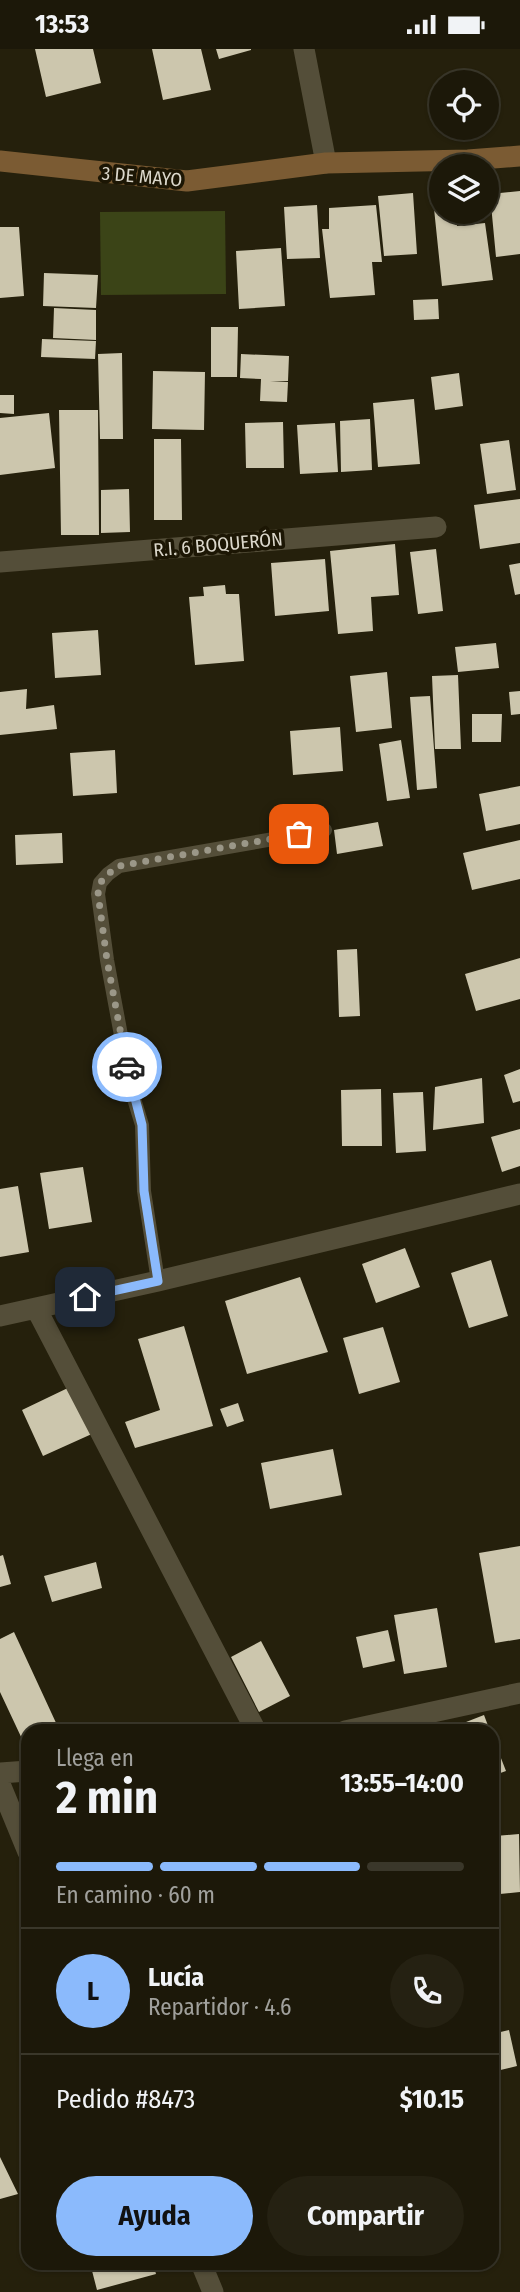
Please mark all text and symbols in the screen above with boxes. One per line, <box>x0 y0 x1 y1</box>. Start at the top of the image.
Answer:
text: 13:53 <box>35 9 89 40</box>
map controls <box>429 70 499 224</box>
button: locate <box>429 70 499 140</box>
button: layers <box>429 154 499 224</box>
street label: 3 DE MAYO <box>101 162 183 191</box>
street label: R.I. 6 BOQUERÓN <box>152 527 284 562</box>
pin <box>269 804 329 864</box>
icon: bag <box>280 815 318 853</box>
courier <box>92 1032 162 1102</box>
icon: car <box>108 1048 146 1086</box>
pin <box>55 1267 115 1327</box>
icon: home <box>66 1278 104 1316</box>
text: Llega en <box>56 1744 134 1772</box>
text: 13:55–14:00 <box>340 1768 464 1799</box>
text: 2 min <box>56 1770 158 1825</box>
text: En camino · 60 m <box>56 1881 215 1909</box>
button: phone <box>390 1954 464 2028</box>
text: Lucía <box>148 1962 204 1993</box>
text: L <box>87 1976 99 2007</box>
text: Repartidor · 4.6 <box>148 1993 292 2021</box>
text: Pedido #8473 <box>56 2084 195 2115</box>
text: $10.15 <box>400 2084 464 2115</box>
button: Ayuda <box>56 2176 253 2256</box>
button: Compartir <box>267 2176 464 2256</box>

